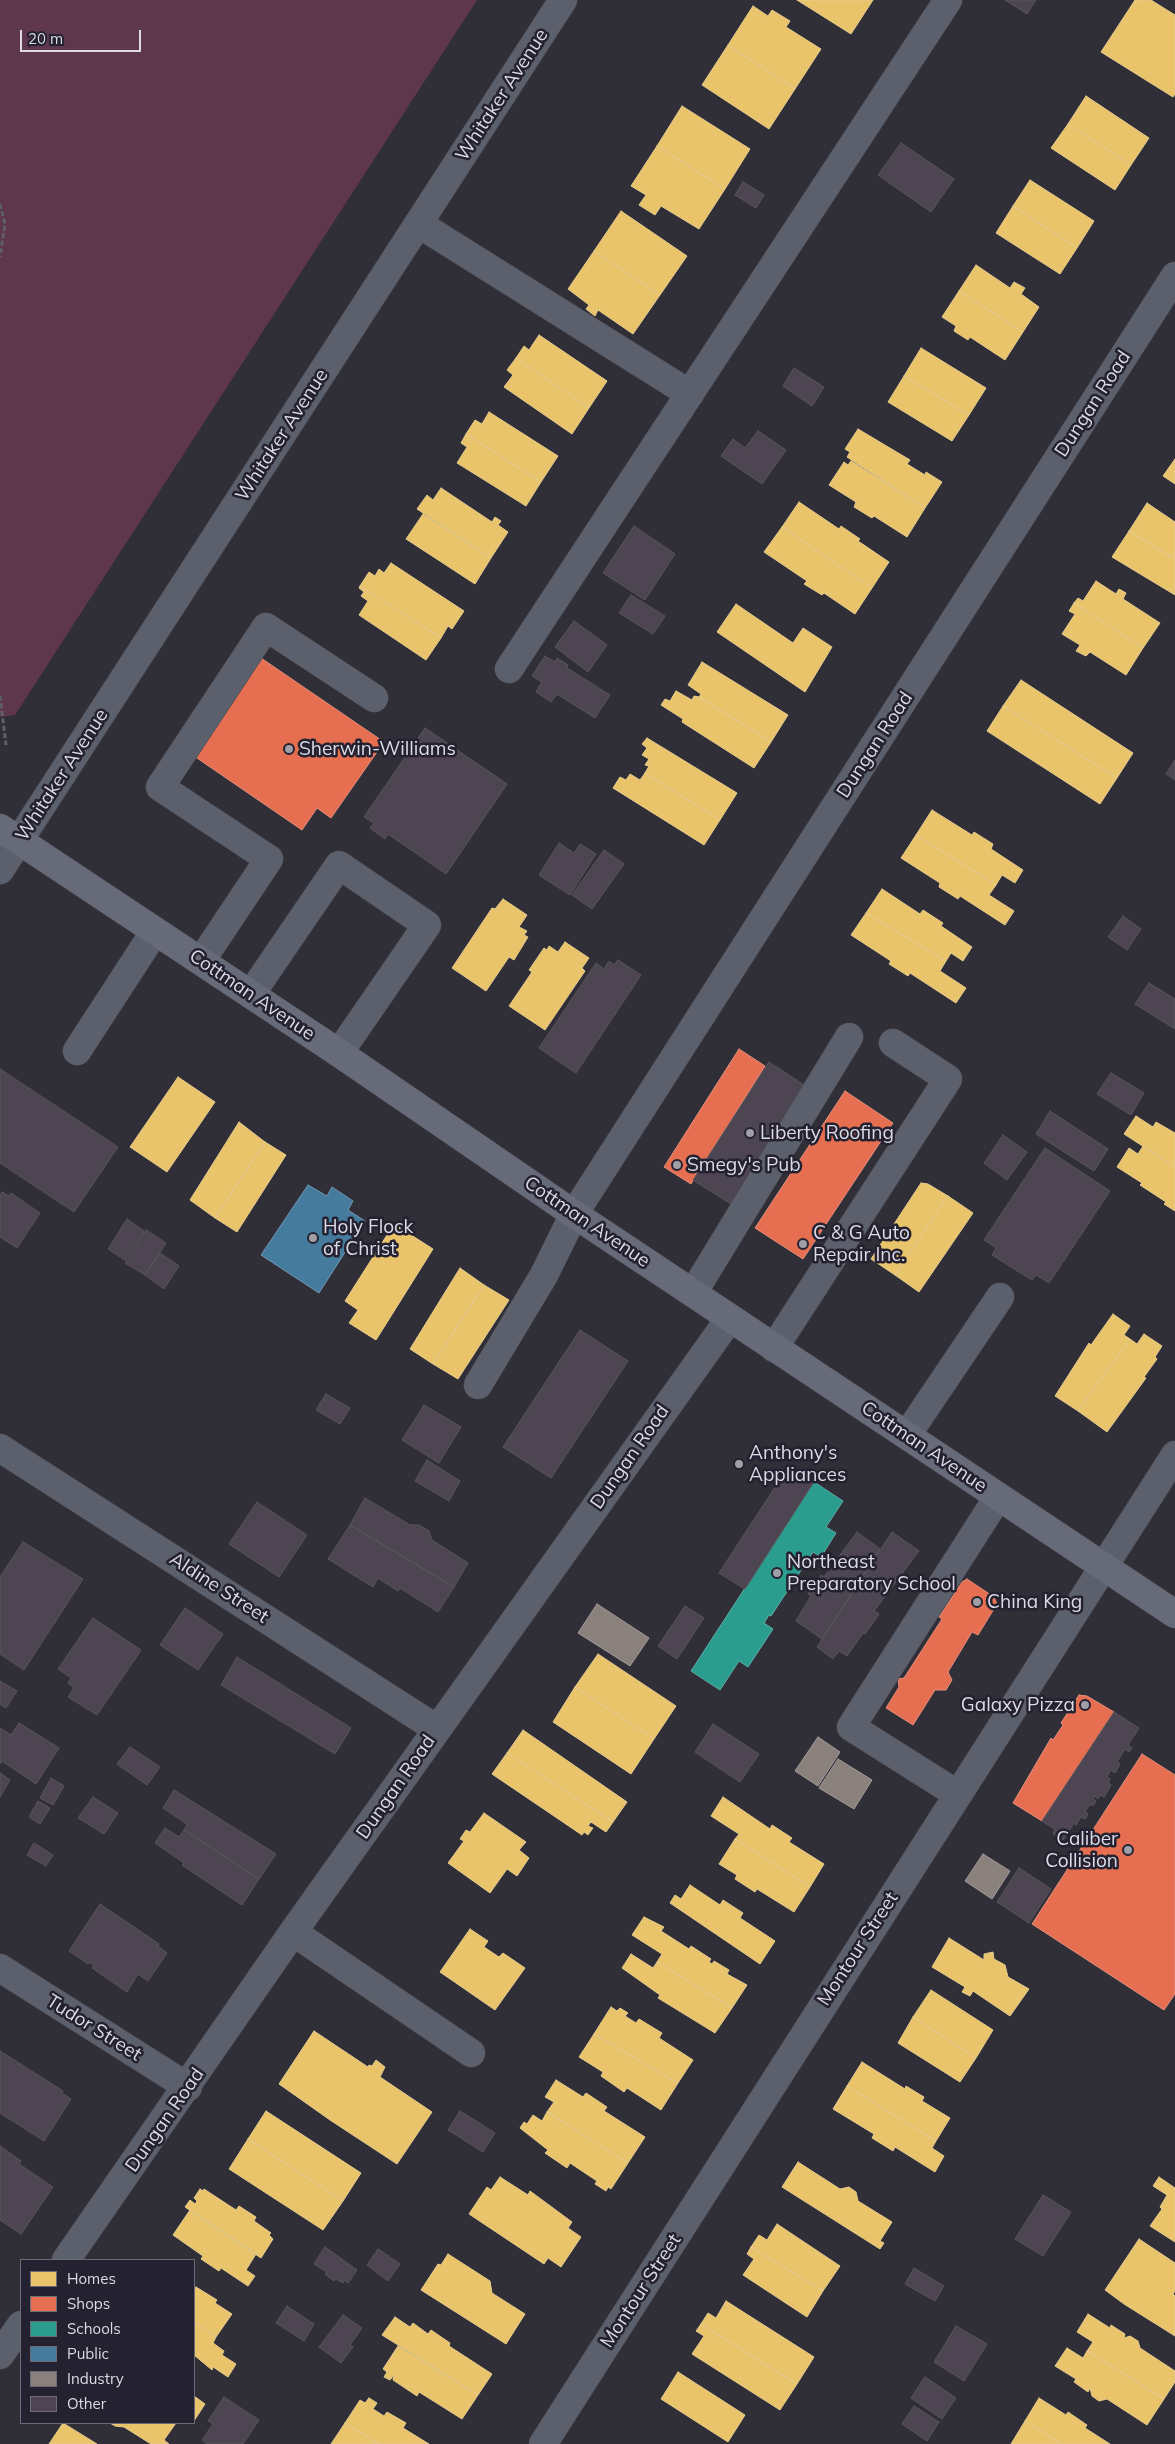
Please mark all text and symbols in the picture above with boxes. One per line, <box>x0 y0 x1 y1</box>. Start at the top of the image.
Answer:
scale bar <box>22 20 144 52</box>
street label: Whitaker Avenue <box>451 25 553 165</box>
text: 20 m <box>28 29 63 48</box>
street label: Dungan Road <box>1050 347 1136 461</box>
street label: Whitaker Avenue <box>231 365 333 505</box>
street label: Dungan Road <box>832 688 918 802</box>
street label: Whitaker Avenue <box>11 705 113 845</box>
place label: Sherwin-Williams <box>299 738 456 760</box>
marker: Sherwin-Williams <box>283 743 295 755</box>
street label: Cottman Avenue <box>185 945 319 1045</box>
place label: Liberty Roofing <box>760 1122 894 1144</box>
marker: Liberty Roofing <box>744 1127 756 1139</box>
place label: Smegy's Pub <box>687 1154 801 1176</box>
marker: Smegy's Pub <box>671 1159 683 1171</box>
street label: Cottman Avenue <box>520 1172 654 1272</box>
place label: Holy Flock of Christ <box>323 1216 413 1260</box>
place label: C & G Auto Repair Inc. <box>813 1222 910 1266</box>
marker: Holy Flock of Christ <box>307 1232 319 1244</box>
marker: C & G Auto Repair Inc. <box>797 1238 809 1250</box>
street label: Cottman Avenue <box>857 1397 991 1497</box>
street label: Dungan Road <box>586 1401 674 1513</box>
place label: Anthony's Appliances <box>749 1442 846 1486</box>
marker: Anthony's Appliances <box>733 1458 745 1470</box>
street label: Aldine Street <box>165 1548 273 1628</box>
place label: Northeast Preparatory School <box>787 1551 956 1595</box>
marker: Northeast Preparatory School <box>771 1567 783 1579</box>
place label: China King <box>987 1591 1082 1613</box>
marker: China King <box>971 1596 983 1608</box>
place label: Galaxy Pizza <box>961 1694 1075 1716</box>
marker: Galaxy Pizza <box>1079 1699 1091 1711</box>
street label: Dungan Road <box>352 1731 440 1843</box>
place label: Caliber Collision <box>1045 1828 1118 1872</box>
marker: Caliber Collision <box>1122 1844 1134 1856</box>
street label: Montour Street <box>813 1888 903 2010</box>
street label: Tudor Street <box>42 1990 146 2066</box>
street label: Dungan Road <box>121 2064 209 2176</box>
street label: Montour Street <box>596 2230 686 2352</box>
legend <box>20 2259 195 2424</box>
text: Homes <box>67 2269 116 2288</box>
text: Shops <box>67 2294 110 2313</box>
text: Schools <box>67 2319 121 2338</box>
text: Public <box>67 2344 109 2363</box>
text: Industry <box>67 2369 124 2388</box>
text: Other <box>67 2394 106 2413</box>

